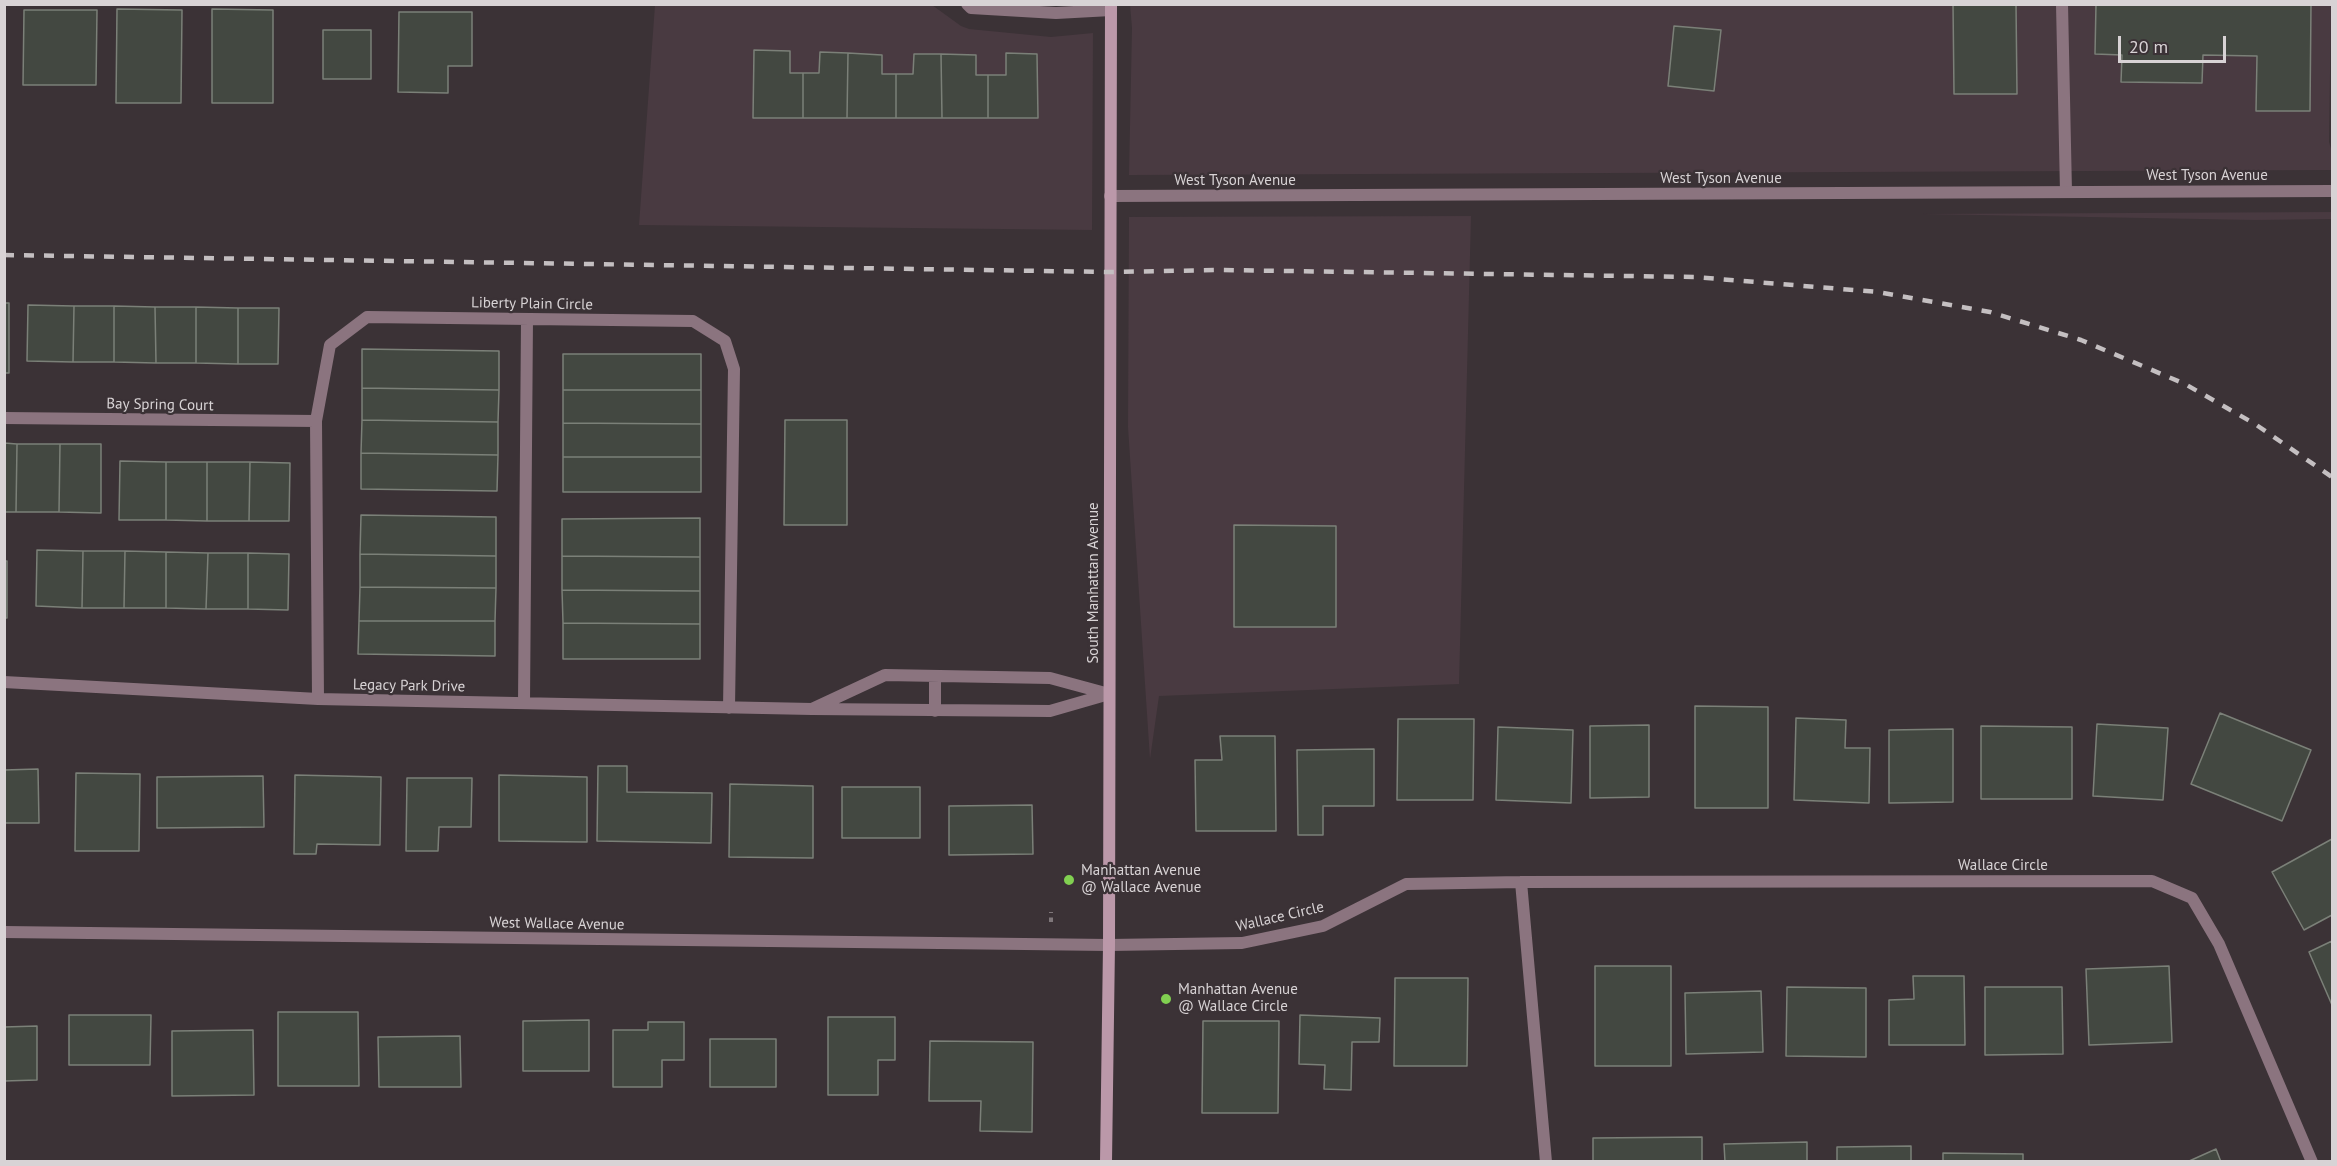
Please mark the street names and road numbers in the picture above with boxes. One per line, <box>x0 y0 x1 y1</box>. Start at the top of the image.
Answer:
street label: West Tyson Avenue <box>2146 167 2268 185</box>
street label: West Tyson Avenue <box>1660 170 1782 188</box>
street label: West Tyson Avenue <box>1174 172 1296 190</box>
street label: Liberty Plain Circle <box>471 294 593 314</box>
street label: Bay Spring Court <box>106 395 214 415</box>
street label: South Manhattan Avenue <box>1085 502 1103 664</box>
street label: Legacy Park Drive <box>353 676 465 696</box>
street label: Wallace Circle <box>1958 857 2048 875</box>
street label: Wallace Circle <box>1234 898 1326 936</box>
street label: West Wallace Avenue <box>489 914 625 934</box>

